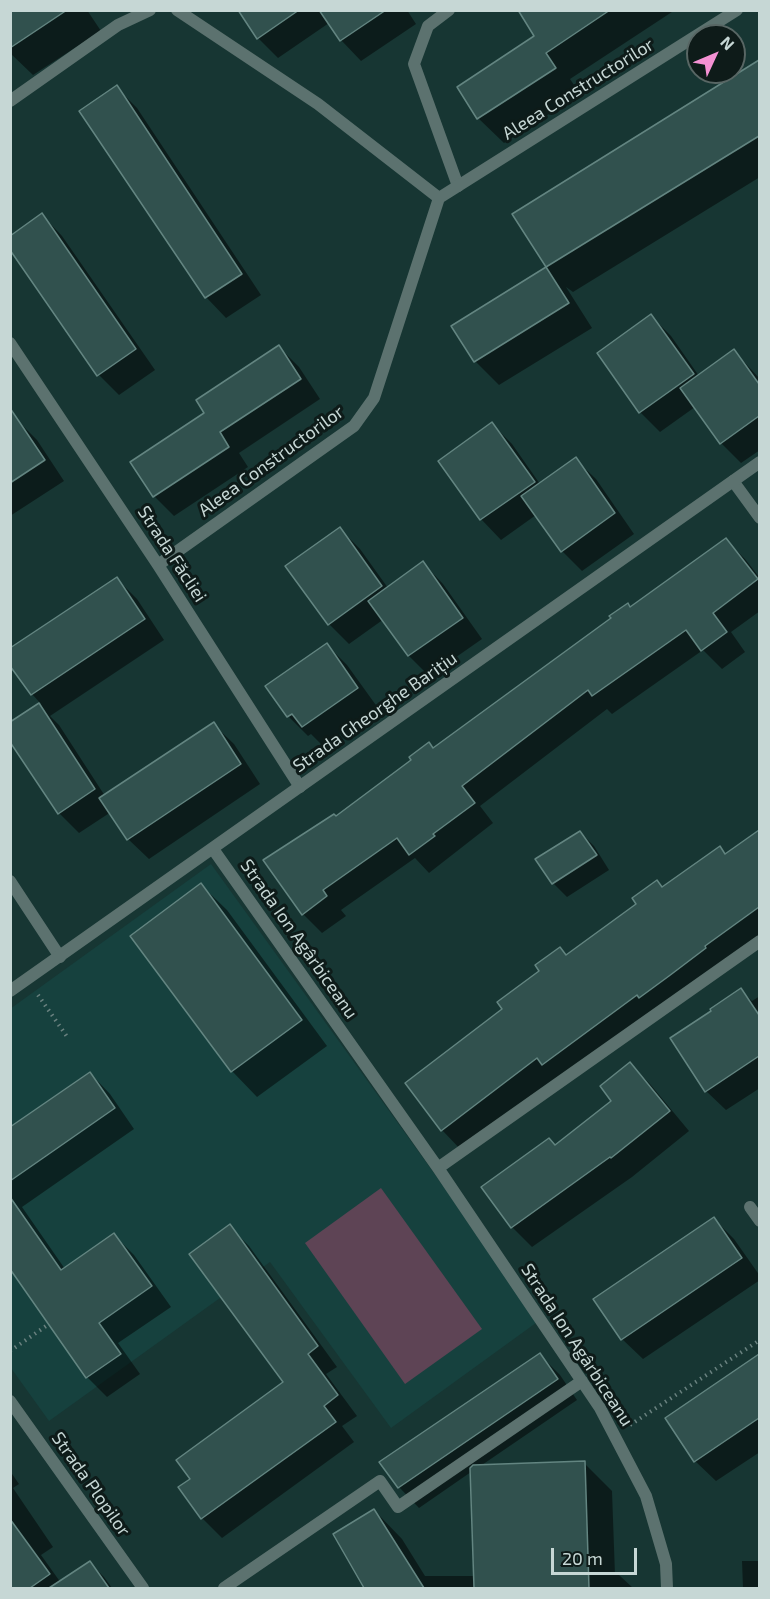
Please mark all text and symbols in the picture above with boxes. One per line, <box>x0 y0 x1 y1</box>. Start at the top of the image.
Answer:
north arrow <box>686 24 746 84</box>
text: N <box>717 32 739 53</box>
street label: Aleea Constructorilor <box>498 34 658 144</box>
street label: Aleea Constructorilor <box>194 401 348 521</box>
street label: Strada Făcliei <box>133 502 211 606</box>
street label: Strada Gheorghe Barițiu <box>289 647 461 777</box>
street label: Strada Ion Agârbiceanu <box>236 855 362 1023</box>
street label: Strada Ion Agârbiceanu <box>516 1260 638 1430</box>
street label: Strada Plopilor <box>47 1428 135 1540</box>
scale bar <box>554 1536 640 1574</box>
text: 20 m <box>562 1547 603 1569</box>

